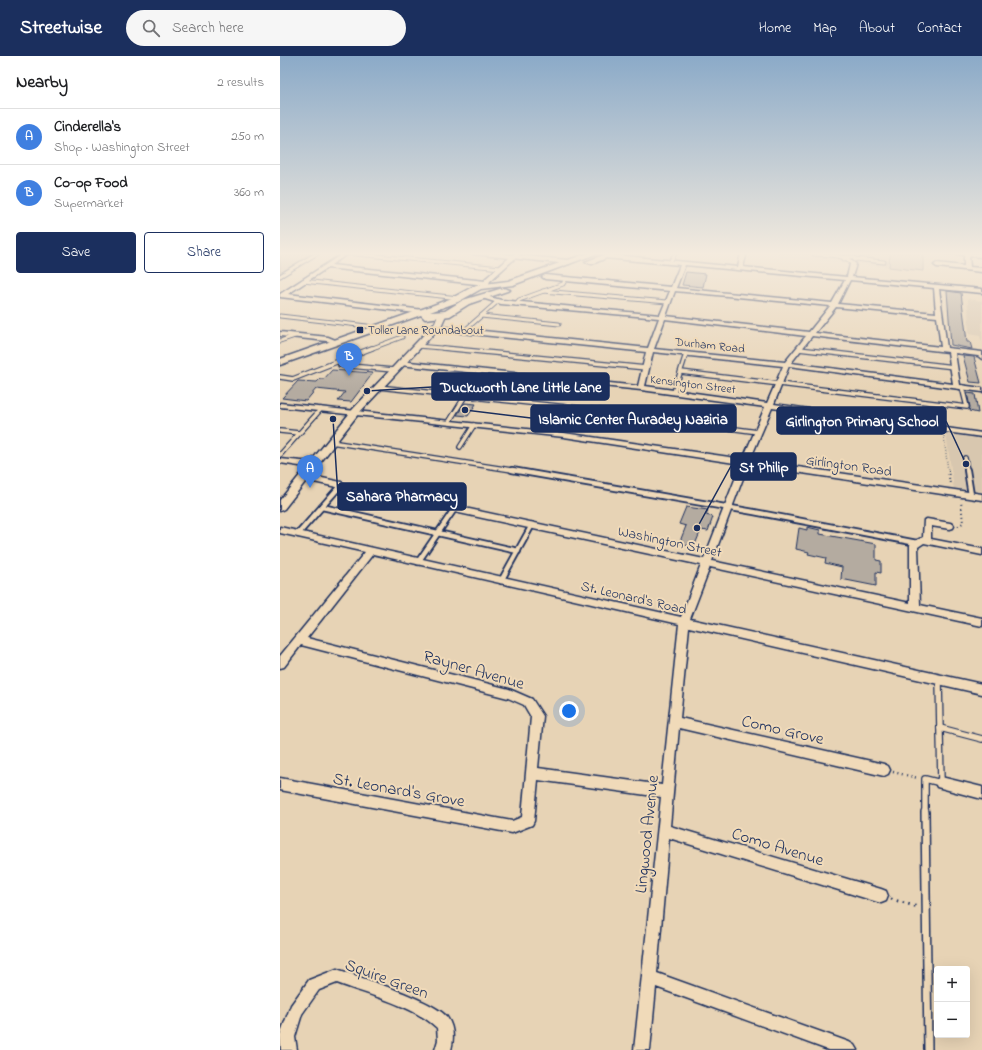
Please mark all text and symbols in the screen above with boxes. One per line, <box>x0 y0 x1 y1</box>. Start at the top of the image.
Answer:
search box <box>126 10 406 46</box>
text: Streetwise <box>20 15 102 42</box>
icon: search <box>140 17 162 39</box>
text: Search here <box>172 17 244 39</box>
text: Home <box>759 18 791 39</box>
text: Map <box>813 18 837 39</box>
text: About <box>859 18 895 39</box>
text: Contact <box>917 18 962 39</box>
text: Nearby <box>16 70 68 95</box>
text: 2 results <box>217 73 264 92</box>
text: Cinderella's <box>54 116 121 138</box>
text: A <box>25 127 33 146</box>
text: 250 m <box>231 127 264 146</box>
text: Shop · Washington Street <box>54 138 190 157</box>
text: Co-op Food <box>54 172 128 194</box>
text: B <box>25 183 33 202</box>
text: 360 m <box>234 183 264 202</box>
text: Supermarket <box>54 194 124 213</box>
button: Save <box>16 232 136 273</box>
button: Share <box>144 232 264 273</box>
place label: Toller Lane Roundabout <box>368 322 484 340</box>
marker: Toller Lane Roundabout <box>355 325 365 335</box>
street label: Durham Road <box>673 333 746 359</box>
pin: B <box>336 343 362 376</box>
street label: Kensington Street <box>649 371 737 400</box>
callout: Duckworth Lane Little Lane <box>432 373 609 400</box>
text: Duckworth Lane Little Lane <box>439 377 603 399</box>
callout: Islamic Center Auradey Naziria <box>531 405 736 432</box>
callout: Girlington Primary School <box>777 407 946 434</box>
text: Islamic Center Auradey Naziria <box>538 409 728 433</box>
text: Girlington Primary School <box>786 411 939 435</box>
street label: Girlington Road <box>804 450 893 484</box>
callout: St Philip <box>731 453 796 480</box>
pin: A <box>297 455 323 488</box>
text: St Philip <box>739 457 789 479</box>
callout: Sahara Pharmacy <box>338 483 466 510</box>
text: Sahara Pharmacy <box>346 486 459 510</box>
street label: Washington Street <box>616 521 724 565</box>
street label: St. Leonard's Road <box>579 576 689 621</box>
street label: Rayner Avenue <box>420 644 528 698</box>
your location <box>559 701 579 721</box>
street label: Como Grove <box>739 709 827 752</box>
street label: St. Leonard's Grove <box>331 767 467 814</box>
street label: Lingwood Avenue <box>629 773 668 895</box>
street label: Como Avenue <box>728 822 827 873</box>
street label: Squire Green <box>341 953 432 1006</box>
map controls <box>934 966 970 1038</box>
button: + <box>934 966 970 1002</box>
button: − <box>934 1002 970 1038</box>

